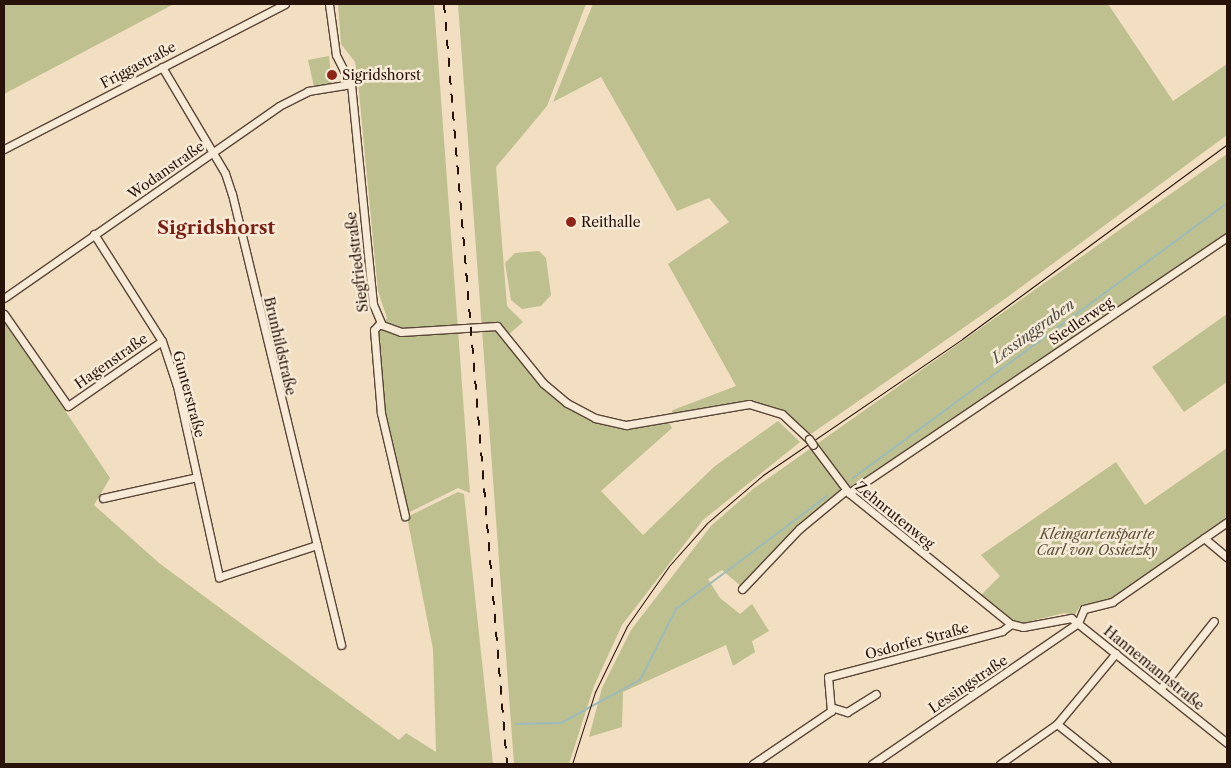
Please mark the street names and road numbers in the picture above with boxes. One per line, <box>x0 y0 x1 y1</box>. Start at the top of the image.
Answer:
street label: Friggastraße <box>97 38 179 92</box>
street label: Wodanstraße <box>125 138 207 202</box>
street label: Siegfriedstraße <box>342 211 372 313</box>
street label: Siedlerweg <box>1046 294 1116 348</box>
street label: Brunhildstraße <box>261 295 299 397</box>
street label: Hagenstraße <box>71 330 151 392</box>
street label: Gunterstraße <box>169 349 209 439</box>
street label: Zehnrutenweg <box>852 478 938 552</box>
street label: Osdorfer Straße <box>863 619 971 663</box>
street label: Hannemannstraße <box>1100 622 1208 714</box>
street label: Lessingstraße <box>925 651 1011 717</box>

